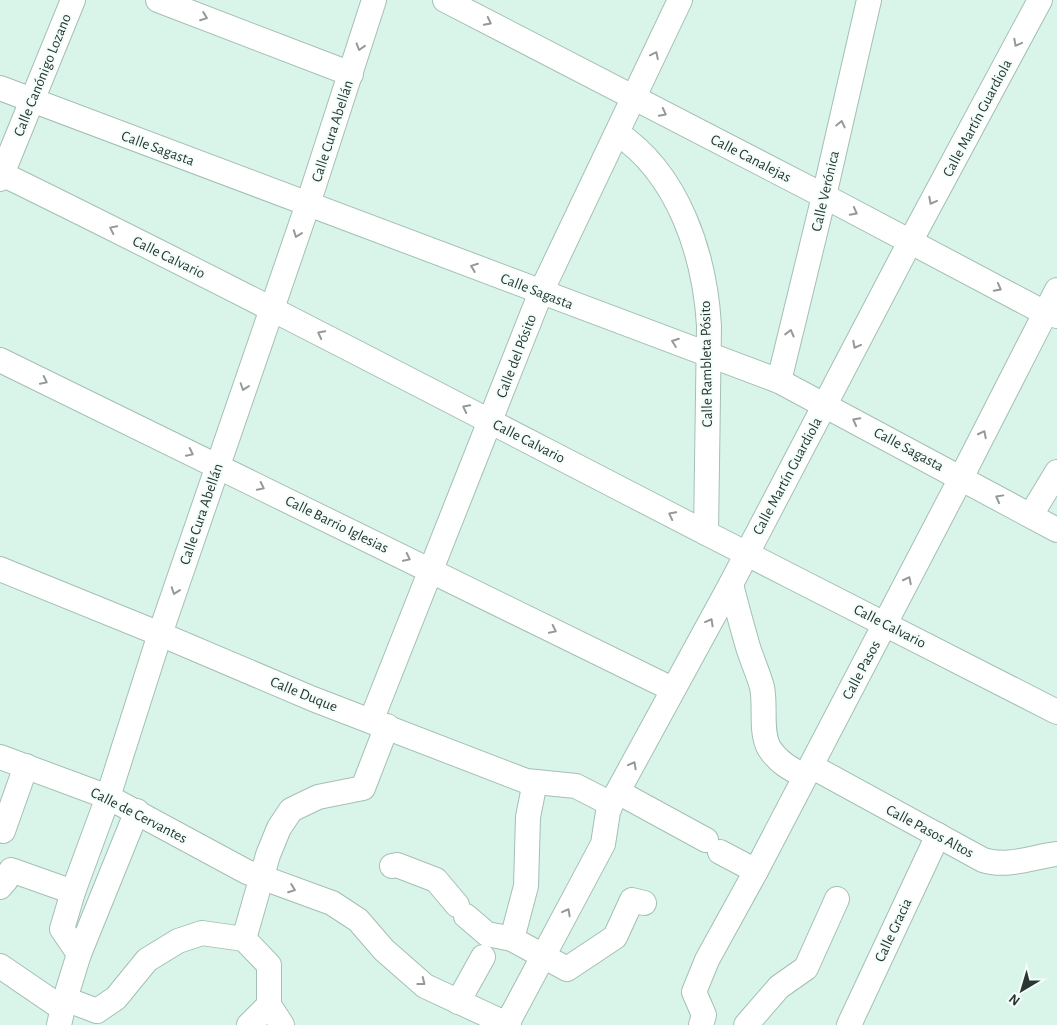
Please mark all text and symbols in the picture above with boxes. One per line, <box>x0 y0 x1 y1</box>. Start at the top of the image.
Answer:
one-way arrow <box>199 11 208 21</box>
street label: Calle Canónigo Lozano <box>11 12 74 139</box>
one-way arrow <box>483 16 492 26</box>
one-way arrow <box>1013 38 1023 47</box>
one-way arrow <box>355 42 365 50</box>
one-way arrow <box>649 51 659 60</box>
street label: Calle Martín Guardiola <box>940 57 1015 180</box>
street label: Calle Cura Abellán <box>309 78 356 184</box>
one-way arrow <box>658 107 667 117</box>
one-way arrow <box>835 120 846 129</box>
street label: Calle Sagasta <box>119 128 196 169</box>
street label: Calle Canalejas <box>708 132 793 185</box>
street label: Calle Verónica <box>809 149 842 233</box>
one-way arrow <box>928 196 938 205</box>
one-way arrow <box>849 206 858 216</box>
one-way arrow <box>110 225 119 235</box>
one-way arrow <box>293 229 303 238</box>
street label: Calle Calvario <box>130 233 207 281</box>
one-way arrow <box>470 263 479 273</box>
street label: Calle Sagasta <box>498 271 575 312</box>
one-way arrow <box>993 282 1002 292</box>
street label: Calle Rambleta Pósito <box>698 301 715 427</box>
street label: Calle del Pósito <box>494 312 539 400</box>
one-way arrow <box>317 330 326 340</box>
one-way arrow <box>785 330 795 338</box>
one-way arrow <box>671 338 680 348</box>
one-way arrow <box>852 340 862 349</box>
one-way arrow <box>39 375 48 386</box>
one-way arrow <box>240 383 250 391</box>
one-way arrow <box>462 404 471 414</box>
street label: Calle Martín Guardiola <box>750 415 825 538</box>
street label: Calle Calvario <box>490 417 567 466</box>
one-way arrow <box>852 417 861 427</box>
street label: Calle Sagasta <box>871 425 946 474</box>
one-way arrow <box>977 430 987 439</box>
one-way arrow <box>185 446 194 457</box>
street label: Calle Cura Abellán <box>177 462 226 567</box>
one-way arrow <box>256 481 265 491</box>
street label: Calle Barrio Iglesias <box>283 493 391 556</box>
one-way arrow <box>995 494 1004 504</box>
one-way arrow <box>668 511 677 521</box>
one-way arrow <box>402 552 411 562</box>
one-way arrow <box>902 576 912 585</box>
one-way arrow <box>171 586 181 595</box>
street label: Calle Calvario <box>851 602 928 651</box>
one-way arrow <box>703 618 713 627</box>
one-way arrow <box>548 624 557 634</box>
street label: Calle Pasos <box>840 638 883 702</box>
street label: Calle Duque <box>268 674 340 715</box>
one-way arrow <box>627 761 637 770</box>
street label: Calle de Cervantes <box>88 785 189 846</box>
street label: Calle Pasos Altos <box>884 802 976 861</box>
one-way arrow <box>288 883 296 893</box>
street label: Calle Gracia <box>872 896 915 964</box>
one-way arrow <box>561 908 571 917</box>
north arrow <box>997 965 1047 1015</box>
one-way arrow <box>416 977 425 986</box>
text: N <box>1006 991 1023 1008</box>

